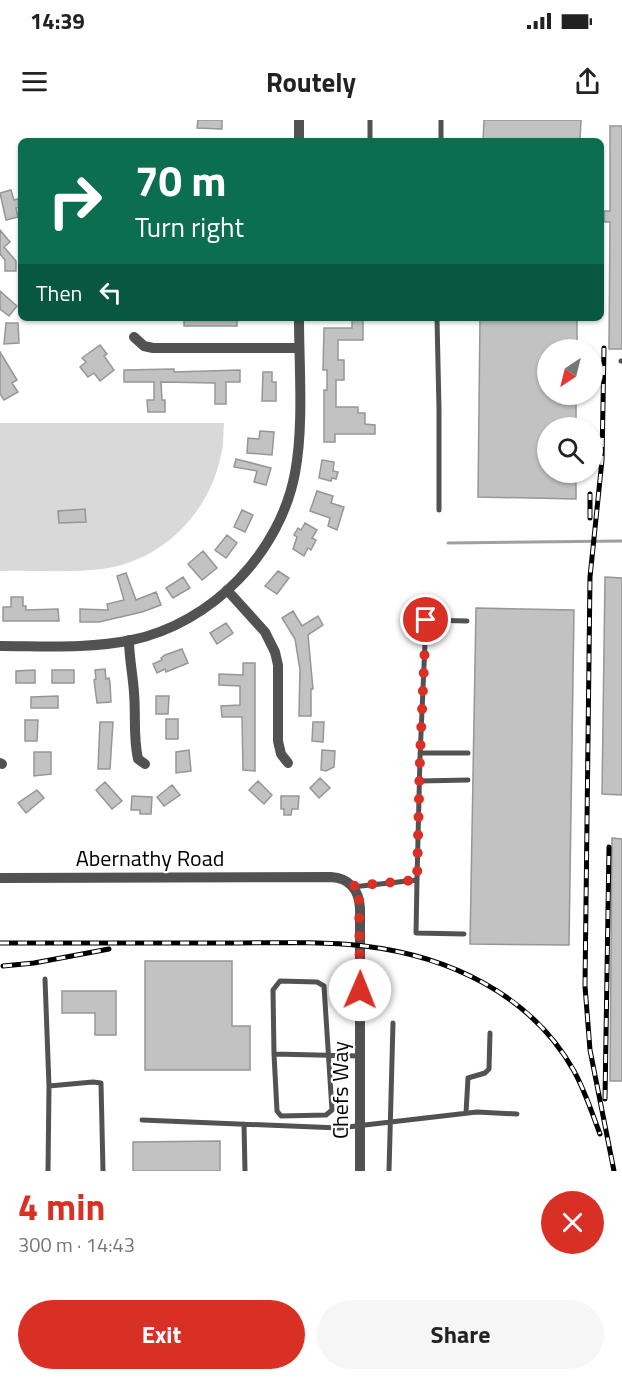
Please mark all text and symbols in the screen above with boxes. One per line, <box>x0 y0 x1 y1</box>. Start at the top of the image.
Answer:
text: 14:39 <box>30 4 85 38</box>
text: Routely <box>266 61 356 102</box>
icon: menu <box>18 65 51 98</box>
icon: share <box>571 65 604 98</box>
text: 70 m <box>135 148 227 212</box>
icon: right <box>36 162 114 240</box>
text: Turn right <box>135 206 244 247</box>
text: Then <box>36 276 82 310</box>
icon: left <box>94 276 127 309</box>
north arrow <box>537 339 603 405</box>
map controls <box>537 339 603 483</box>
button: search <box>537 417 603 483</box>
pin <box>400 594 451 645</box>
icon: arrive <box>409 603 442 636</box>
street label: Abernathy Road <box>76 841 224 875</box>
position arrow <box>328 958 392 1022</box>
street label: Chefs Way <box>323 1041 357 1139</box>
text: 4 min <box>18 1179 105 1234</box>
button: close <box>541 1191 604 1254</box>
text: 300 m · 14:43 <box>18 1229 135 1260</box>
button: Exit <box>18 1300 305 1369</box>
button: Share <box>317 1300 604 1369</box>

